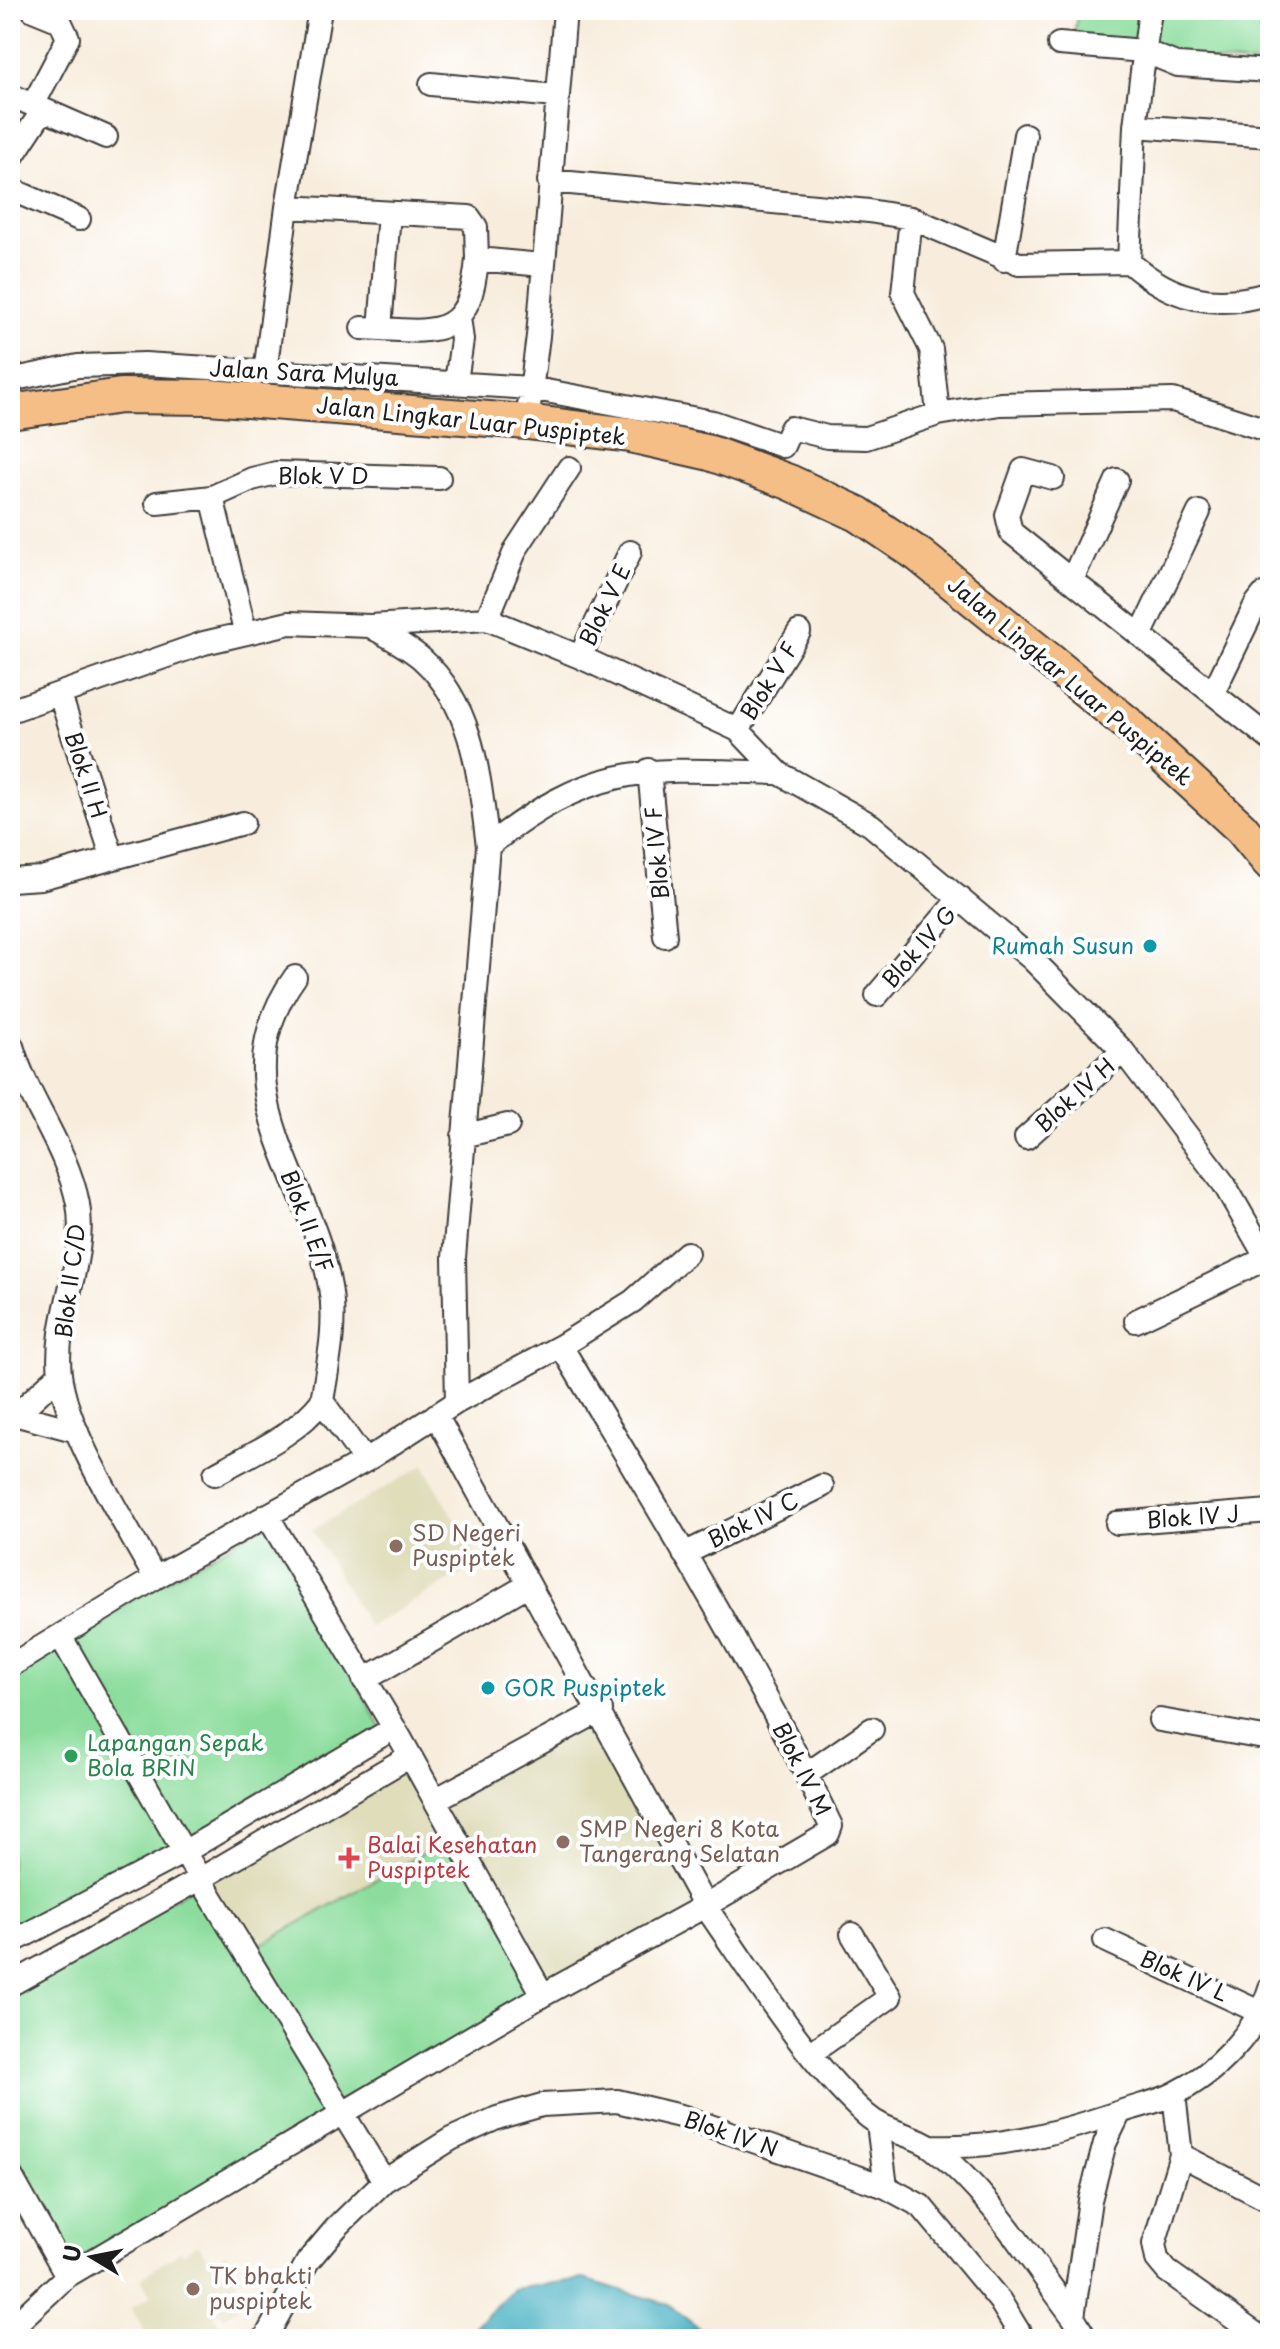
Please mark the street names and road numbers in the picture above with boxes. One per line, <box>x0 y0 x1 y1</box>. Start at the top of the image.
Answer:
street label: Jalan Sara Mulya <box>209 350 400 393</box>
street label: Jalan Lingkar Luar Puspiptek <box>315 387 628 452</box>
street label: Blok V D <box>277 458 369 491</box>
street label: Blok V E <box>570 558 638 651</box>
street label: Jalan Lingkar Luar Puspiptek <box>941 567 1201 792</box>
street label: Blok V F <box>731 635 805 726</box>
street label: Blok II H <box>58 727 117 822</box>
street label: Blok IV F <box>635 805 676 901</box>
street label: Blok IV G <box>873 898 963 994</box>
street label: Blok IV H <box>1027 1049 1121 1139</box>
street label: Blok II E/F <box>274 1164 343 1277</box>
street label: Blok II C/D <box>45 1222 92 1340</box>
street label: Blok IV C <box>701 1482 803 1555</box>
street label: Blok IV J <box>1145 1496 1241 1535</box>
street label: Blok IV M <box>766 1716 841 1821</box>
street label: Blok IV L <box>1135 1941 1234 2009</box>
street label: Blok IV N <box>680 2101 783 2164</box>

